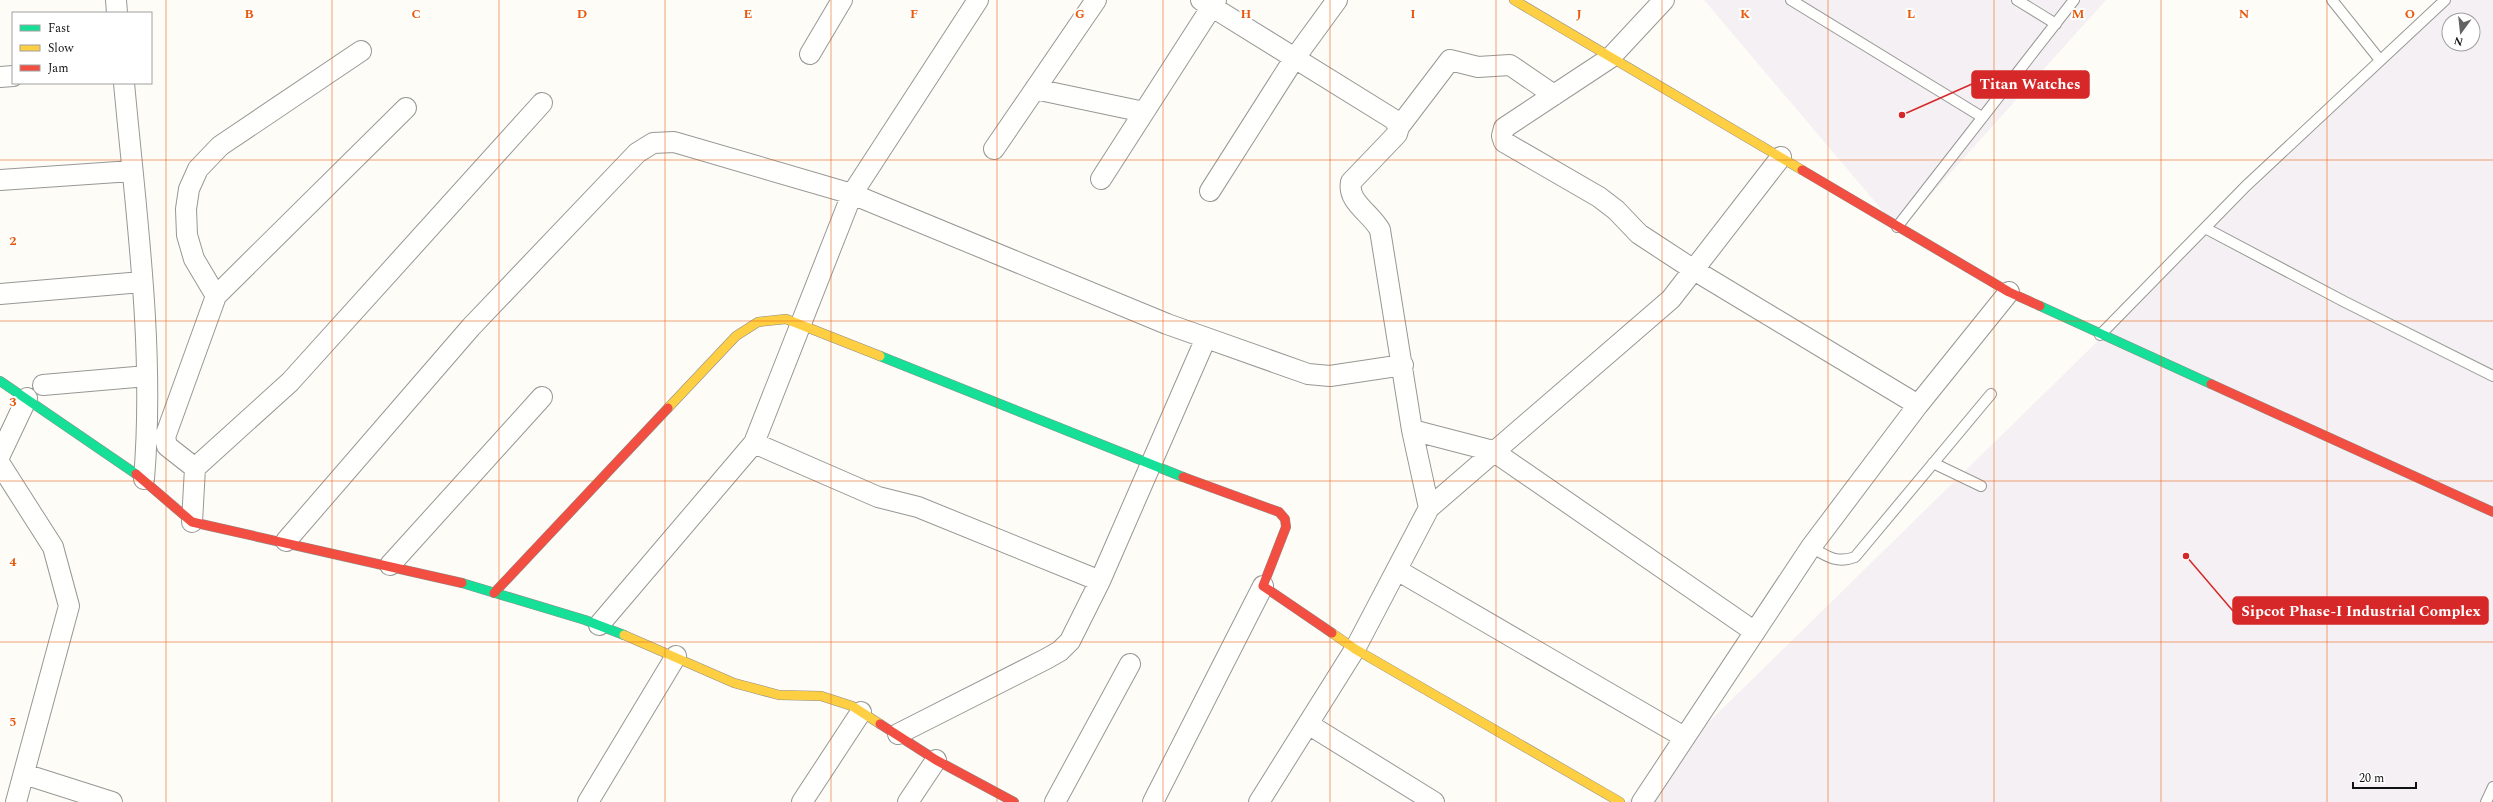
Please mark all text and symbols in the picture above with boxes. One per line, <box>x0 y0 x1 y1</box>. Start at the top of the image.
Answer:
text: B <box>244 4 254 24</box>
text: C <box>411 4 421 24</box>
text: D <box>577 4 587 24</box>
text: E <box>744 4 753 24</box>
text: F <box>910 4 918 24</box>
text: G <box>1075 4 1085 24</box>
text: H <box>1241 4 1252 24</box>
text: I <box>1410 4 1416 24</box>
text: J <box>1576 4 1582 24</box>
text: K <box>1740 4 1750 24</box>
text: L <box>1907 4 1915 24</box>
text: M <box>2072 4 2085 24</box>
text: N <box>2239 4 2250 24</box>
text: O <box>2405 4 2415 24</box>
legend <box>12 12 152 84</box>
north arrow <box>2441 12 2481 52</box>
text: Fast <box>48 19 70 38</box>
text: N <box>2452 32 2465 51</box>
text: Slow <box>48 39 74 58</box>
text: Jam <box>48 59 69 78</box>
callout: Titan Watches <box>1972 71 2089 98</box>
text: Titan Watches <box>1979 73 2081 96</box>
text: 2 <box>9 231 17 251</box>
text: 3 <box>9 392 17 412</box>
text: 4 <box>9 552 17 572</box>
callout: Sipcot Phase-I Industrial Complex <box>2233 597 2488 624</box>
text: Sipcot Phase-I Industrial Complex <box>2241 600 2481 623</box>
text: 5 <box>9 712 17 732</box>
scale bar <box>2353 764 2416 790</box>
text: 20 m <box>2359 769 2384 788</box>

